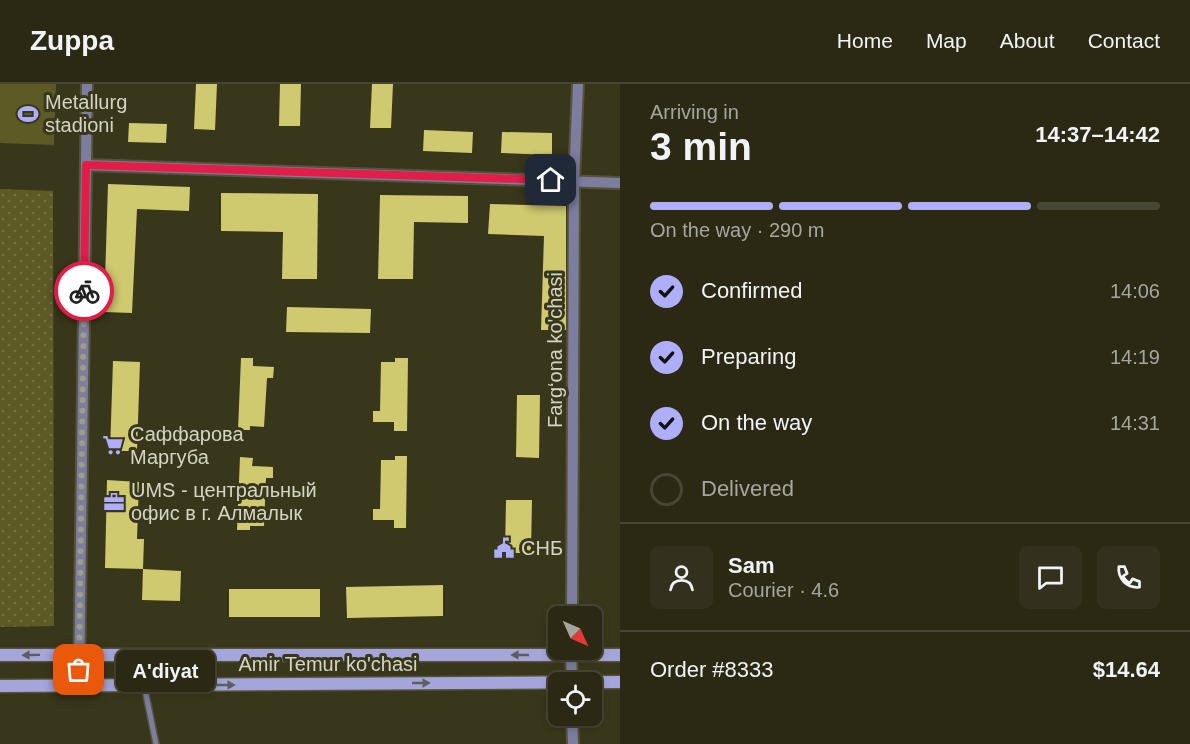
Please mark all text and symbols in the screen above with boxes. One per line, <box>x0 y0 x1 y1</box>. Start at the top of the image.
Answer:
text: Zuppa <box>30 25 114 56</box>
text: Home <box>837 29 893 52</box>
text: Map <box>926 29 967 52</box>
text: About <box>1000 29 1055 52</box>
text: Contact <box>1088 29 1160 52</box>
place label: Metallurg stadioni <box>45 91 127 136</box>
text: Arriving in <box>650 101 739 123</box>
sports icon: Metallurg stadioni <box>16 102 40 126</box>
text: 14:37–14:42 <box>1035 122 1160 147</box>
text: 3 min <box>650 125 752 168</box>
pin <box>525 154 576 205</box>
icon: home <box>534 163 567 196</box>
text: On the way · 290 m <box>650 219 825 241</box>
courier <box>54 261 114 321</box>
street label: Farg‘ona ko'chasi <box>544 272 566 428</box>
icon: bike <box>68 275 101 308</box>
icon: check <box>650 275 683 308</box>
text: Confirmed <box>701 278 802 303</box>
text: 14:06 <box>1110 280 1160 302</box>
icon: check <box>650 341 683 374</box>
text: Preparing <box>701 344 796 369</box>
text: 14:19 <box>1110 346 1160 368</box>
icon: check <box>650 407 683 440</box>
text: On the way <box>701 410 812 435</box>
text: 14:31 <box>1110 412 1160 434</box>
place label: Саффарова Маргуба <box>130 423 244 468</box>
supermarket icon: Саффарова Маргуба <box>101 433 125 457</box>
text: Delivered <box>701 476 794 501</box>
place label: UMS - центральный офис в г. Алмалык <box>131 479 317 524</box>
office icon: UMS - центральный офис в г. Алмалык <box>102 490 126 514</box>
public building icon: СНБ <box>492 536 516 560</box>
place label: СНБ <box>521 537 563 559</box>
button: person <box>650 546 713 609</box>
button: chat <box>1019 546 1082 609</box>
button: phone <box>1097 546 1160 609</box>
text: Sam <box>728 553 774 578</box>
text: Courier · 4.6 <box>728 579 839 601</box>
north arrow <box>548 606 602 660</box>
map controls <box>548 606 602 726</box>
pin <box>53 644 104 695</box>
callout: A'diyat <box>115 649 214 691</box>
one-way arrow <box>21 650 40 660</box>
one-way arrow <box>510 650 529 660</box>
icon: bag <box>62 653 95 686</box>
street label: Amir Temur ko'chasi <box>238 653 418 675</box>
text: Order #8333 <box>650 657 774 682</box>
text: $14.64 <box>1093 657 1160 682</box>
text: A'diyat <box>133 660 198 682</box>
button: locate <box>548 672 602 726</box>
one-way arrow <box>412 678 431 688</box>
one-way arrow <box>217 680 236 690</box>

